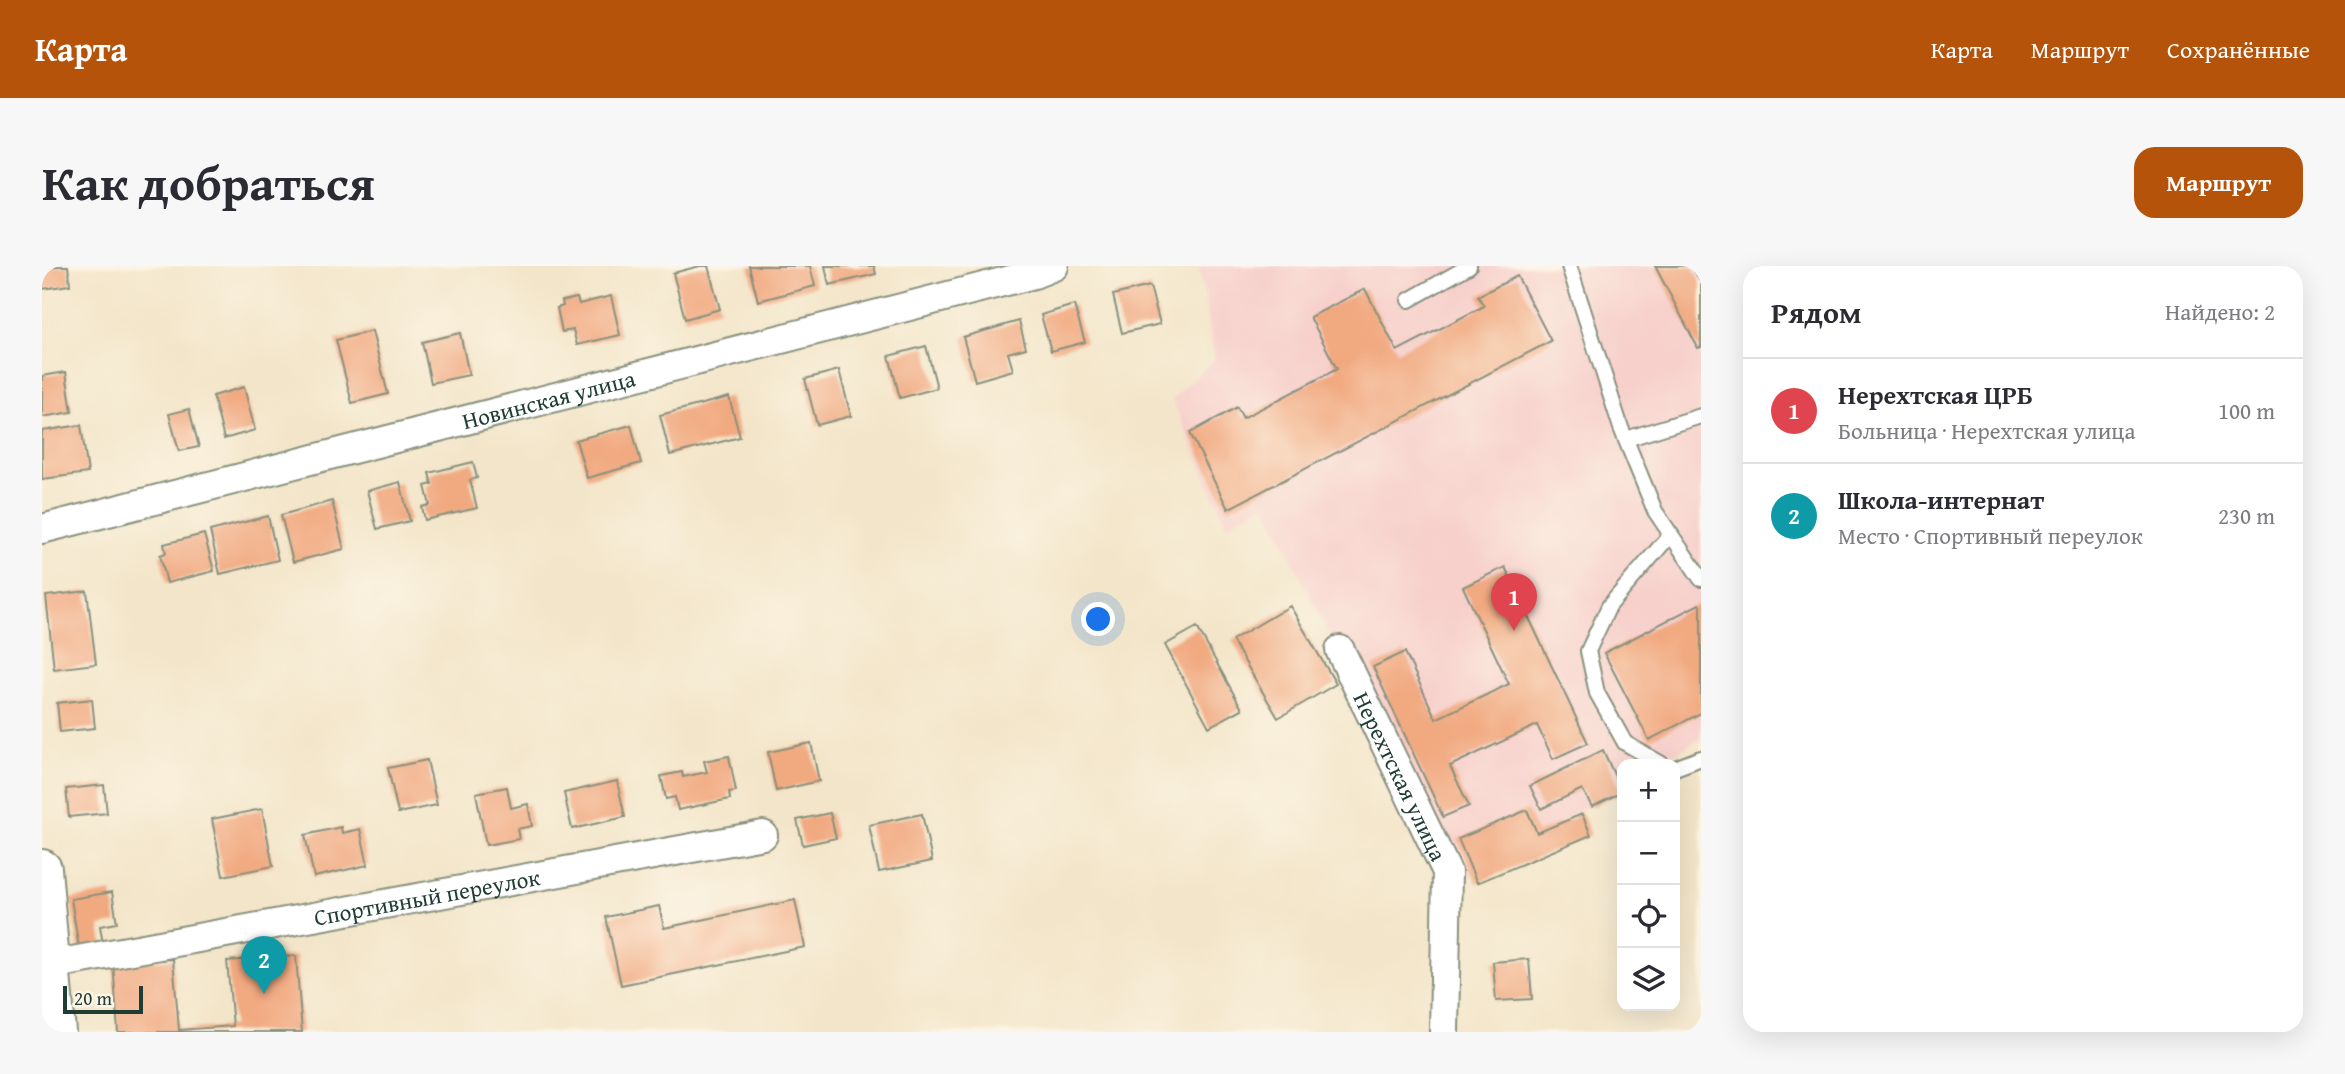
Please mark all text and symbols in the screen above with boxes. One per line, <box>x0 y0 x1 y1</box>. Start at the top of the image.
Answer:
text: Карта <box>35 25 127 73</box>
text: Карта <box>1931 32 1993 67</box>
text: Маршрут <box>2031 32 2129 67</box>
text: Сохранённые <box>2167 32 2310 67</box>
text: Как добраться <box>42 146 375 218</box>
button: Маршрут <box>2134 147 2303 218</box>
text: Рядом <box>1771 290 1862 334</box>
text: Найдено: 2 <box>2165 295 2275 328</box>
street label: Новинская улица <box>459 361 639 437</box>
text: Нерехтская ЦРБ <box>1838 375 2033 414</box>
text: 1 <box>1788 394 1800 427</box>
text: 100 m <box>2218 394 2275 427</box>
text: Больница · Нерехтская улица <box>1838 414 2135 447</box>
text: Школа-интернат <box>1838 480 2044 519</box>
text: 2 <box>1788 499 1800 532</box>
text: 230 m <box>2218 499 2275 532</box>
text: Место · Спортивный переулок <box>1838 519 2143 552</box>
pin: 1 <box>1491 573 1537 631</box>
your location <box>1081 602 1115 636</box>
street label: Нерехтская улица <box>1346 686 1456 866</box>
map controls <box>1617 759 1680 1011</box>
button: + <box>1617 759 1680 822</box>
button: − <box>1617 822 1680 885</box>
street label: Спортивный переулок <box>311 860 542 933</box>
button: locate <box>1617 885 1680 948</box>
pin: 2 <box>241 936 287 994</box>
button: layers <box>1617 948 1680 1011</box>
scale bar <box>63 983 144 1015</box>
text: 20 m <box>74 984 112 1012</box>

